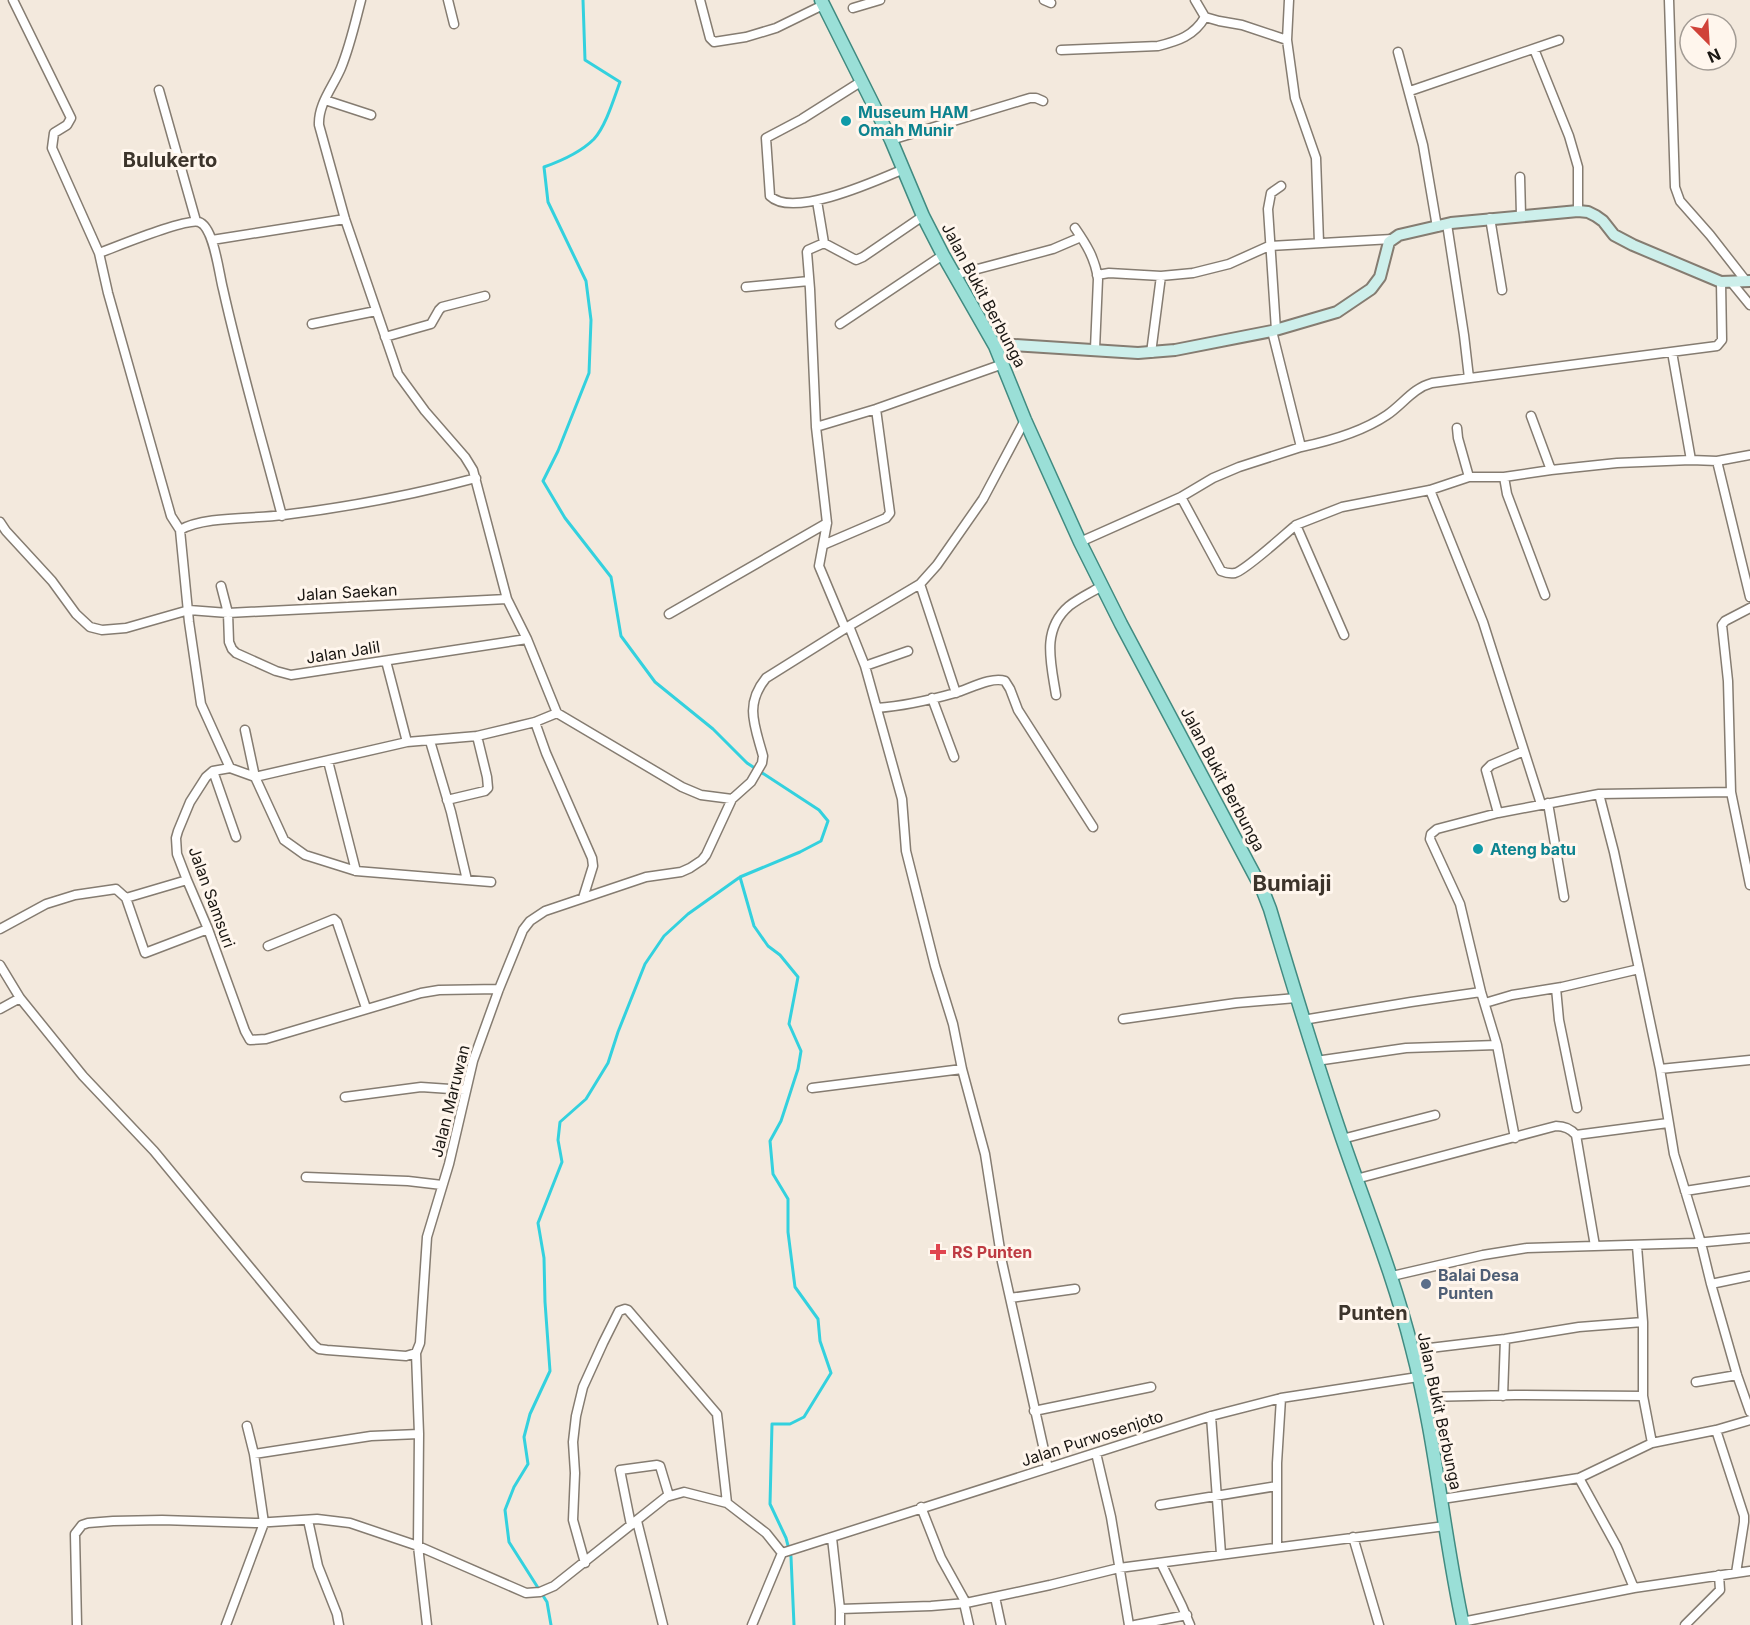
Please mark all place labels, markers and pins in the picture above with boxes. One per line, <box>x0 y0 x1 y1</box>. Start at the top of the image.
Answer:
place label: Museum HAM Omah Munir <box>858 102 969 140</box>
marker: Museum HAM Omah Munir <box>839 114 853 128</box>
place label: Ateng batu <box>1490 839 1576 859</box>
marker: Ateng batu <box>1471 842 1485 856</box>
place label: RS Punten <box>952 1242 1032 1262</box>
marker: RS Punten <box>929 1243 947 1261</box>
place label: Balai Desa Punten <box>1438 1265 1519 1303</box>
marker: Balai Desa Punten <box>1419 1277 1433 1291</box>

